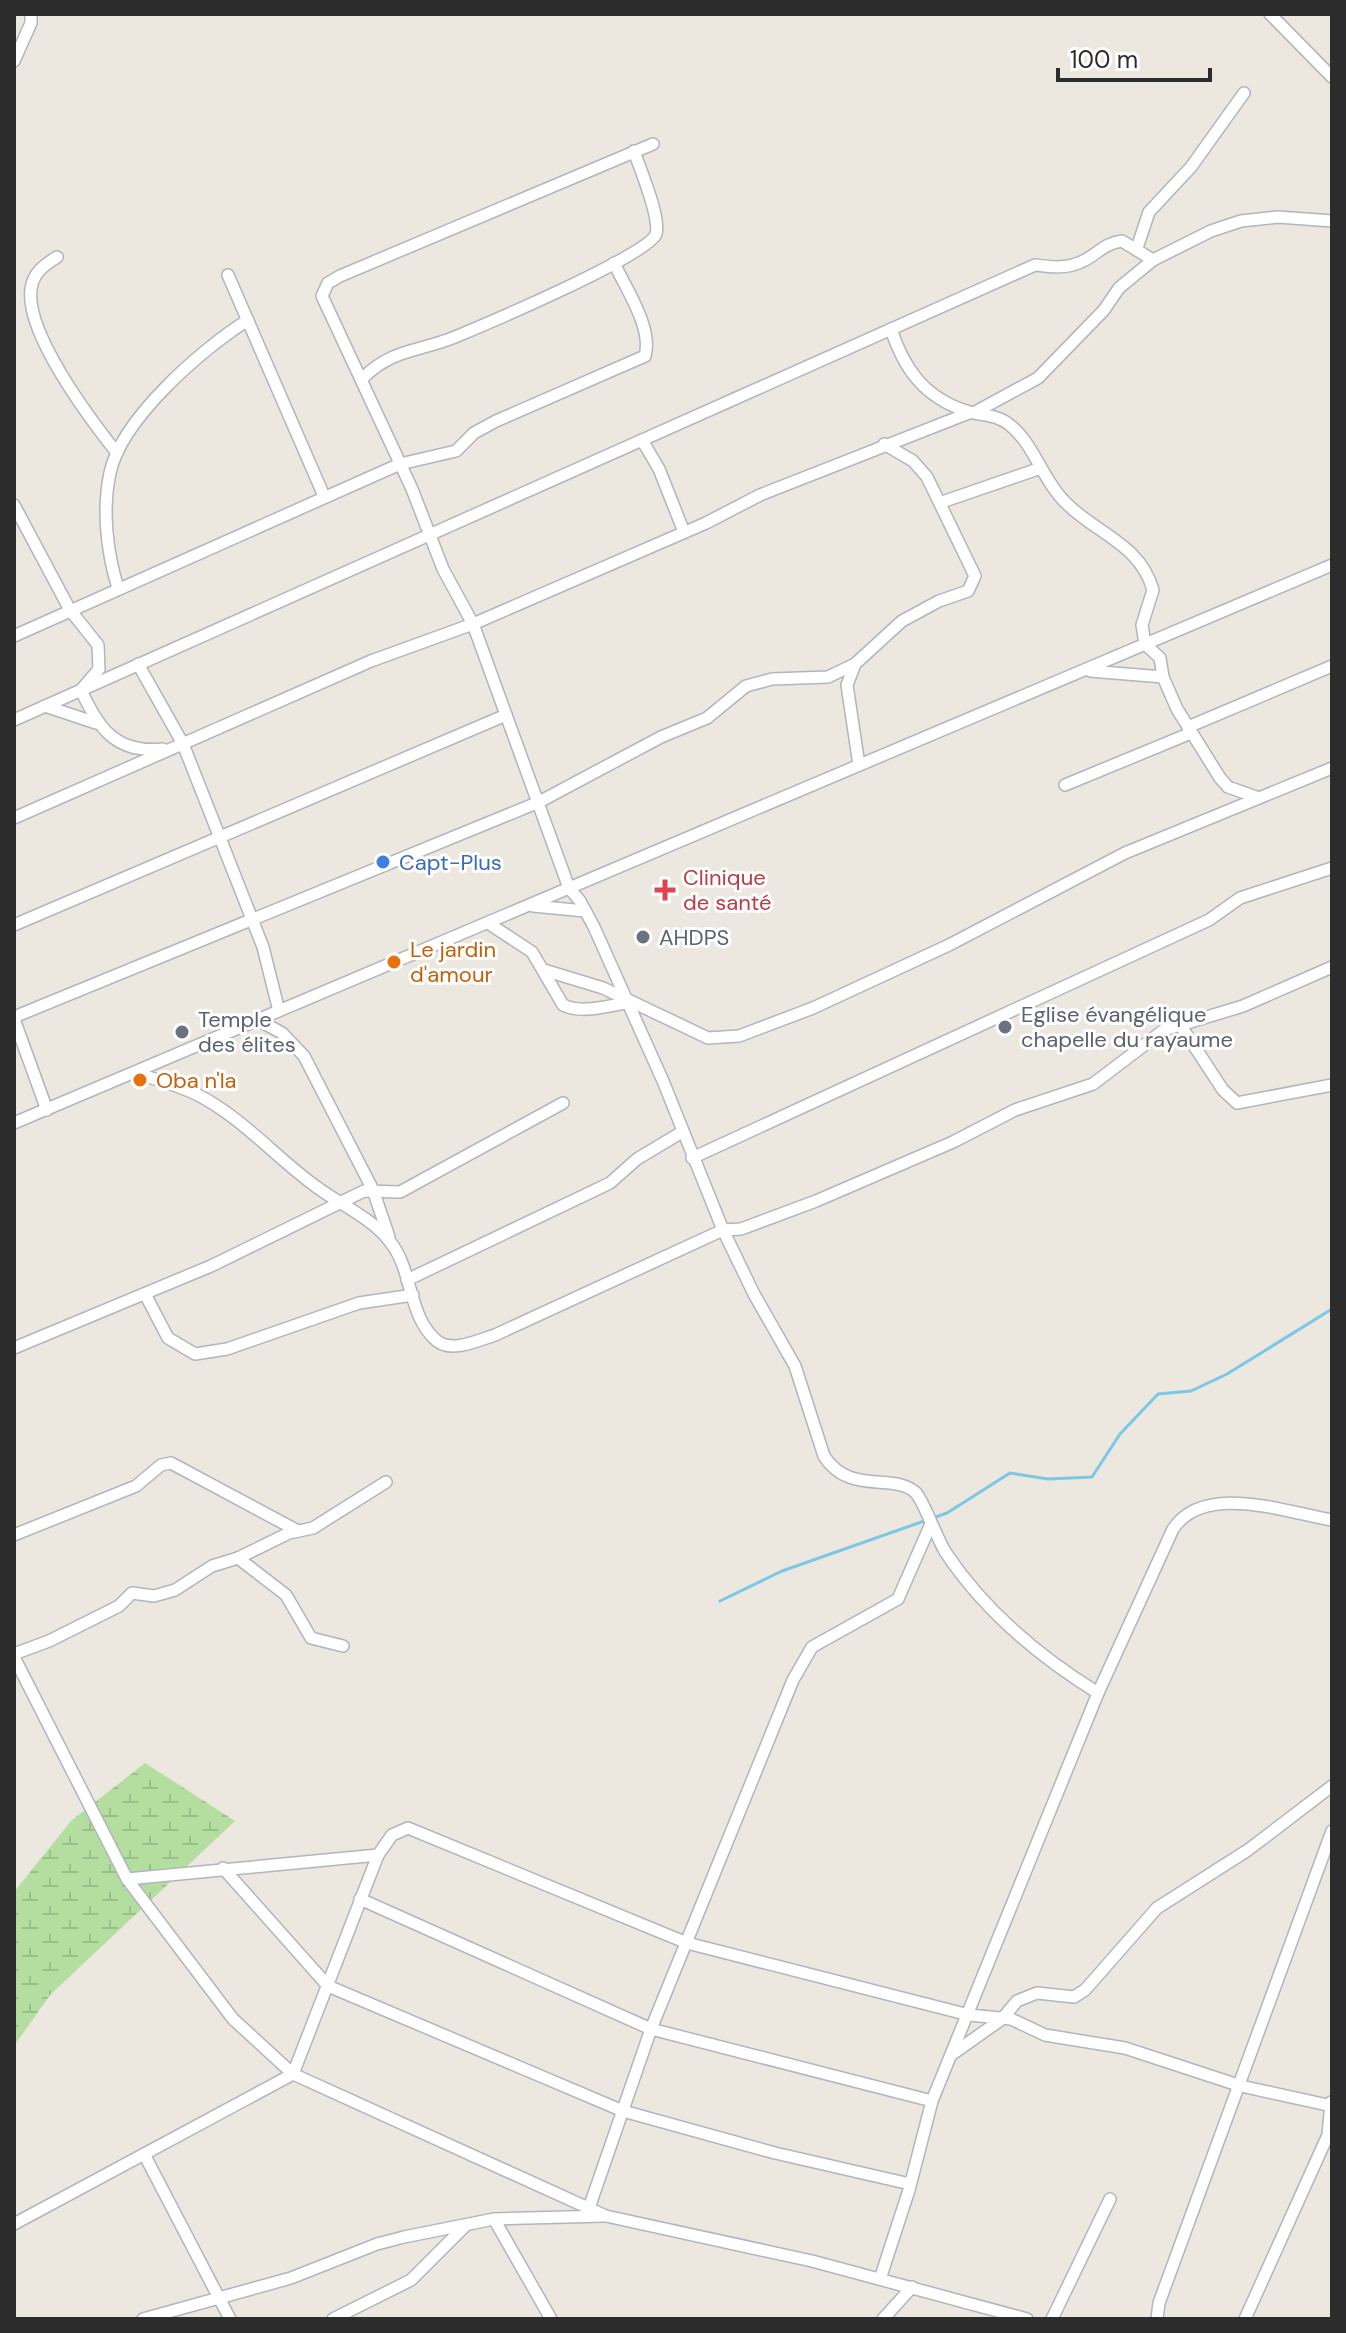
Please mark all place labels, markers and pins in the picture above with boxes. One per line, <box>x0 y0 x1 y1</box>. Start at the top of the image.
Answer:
place label: Capt-Plus <box>399 848 502 877</box>
marker: Capt-Plus <box>374 853 392 871</box>
place label: Clinique de santé <box>683 863 772 917</box>
marker: Clinique de santé <box>654 879 676 901</box>
place label: AHDPS <box>659 923 729 952</box>
marker: AHDPS <box>634 928 652 946</box>
place label: Le jardin d'amour <box>410 935 496 989</box>
marker: Le jardin d'amour <box>385 953 403 971</box>
place label: Eglise évangélique chapelle du rayaume <box>1021 1000 1233 1054</box>
place label: Temple des élites <box>198 1005 296 1059</box>
marker: Eglise évangélique chapelle du rayaume <box>996 1018 1014 1036</box>
marker: Temple des élites <box>173 1023 191 1041</box>
place label: Oba n'la <box>156 1066 237 1095</box>
marker: Oba n'la <box>131 1071 149 1089</box>

